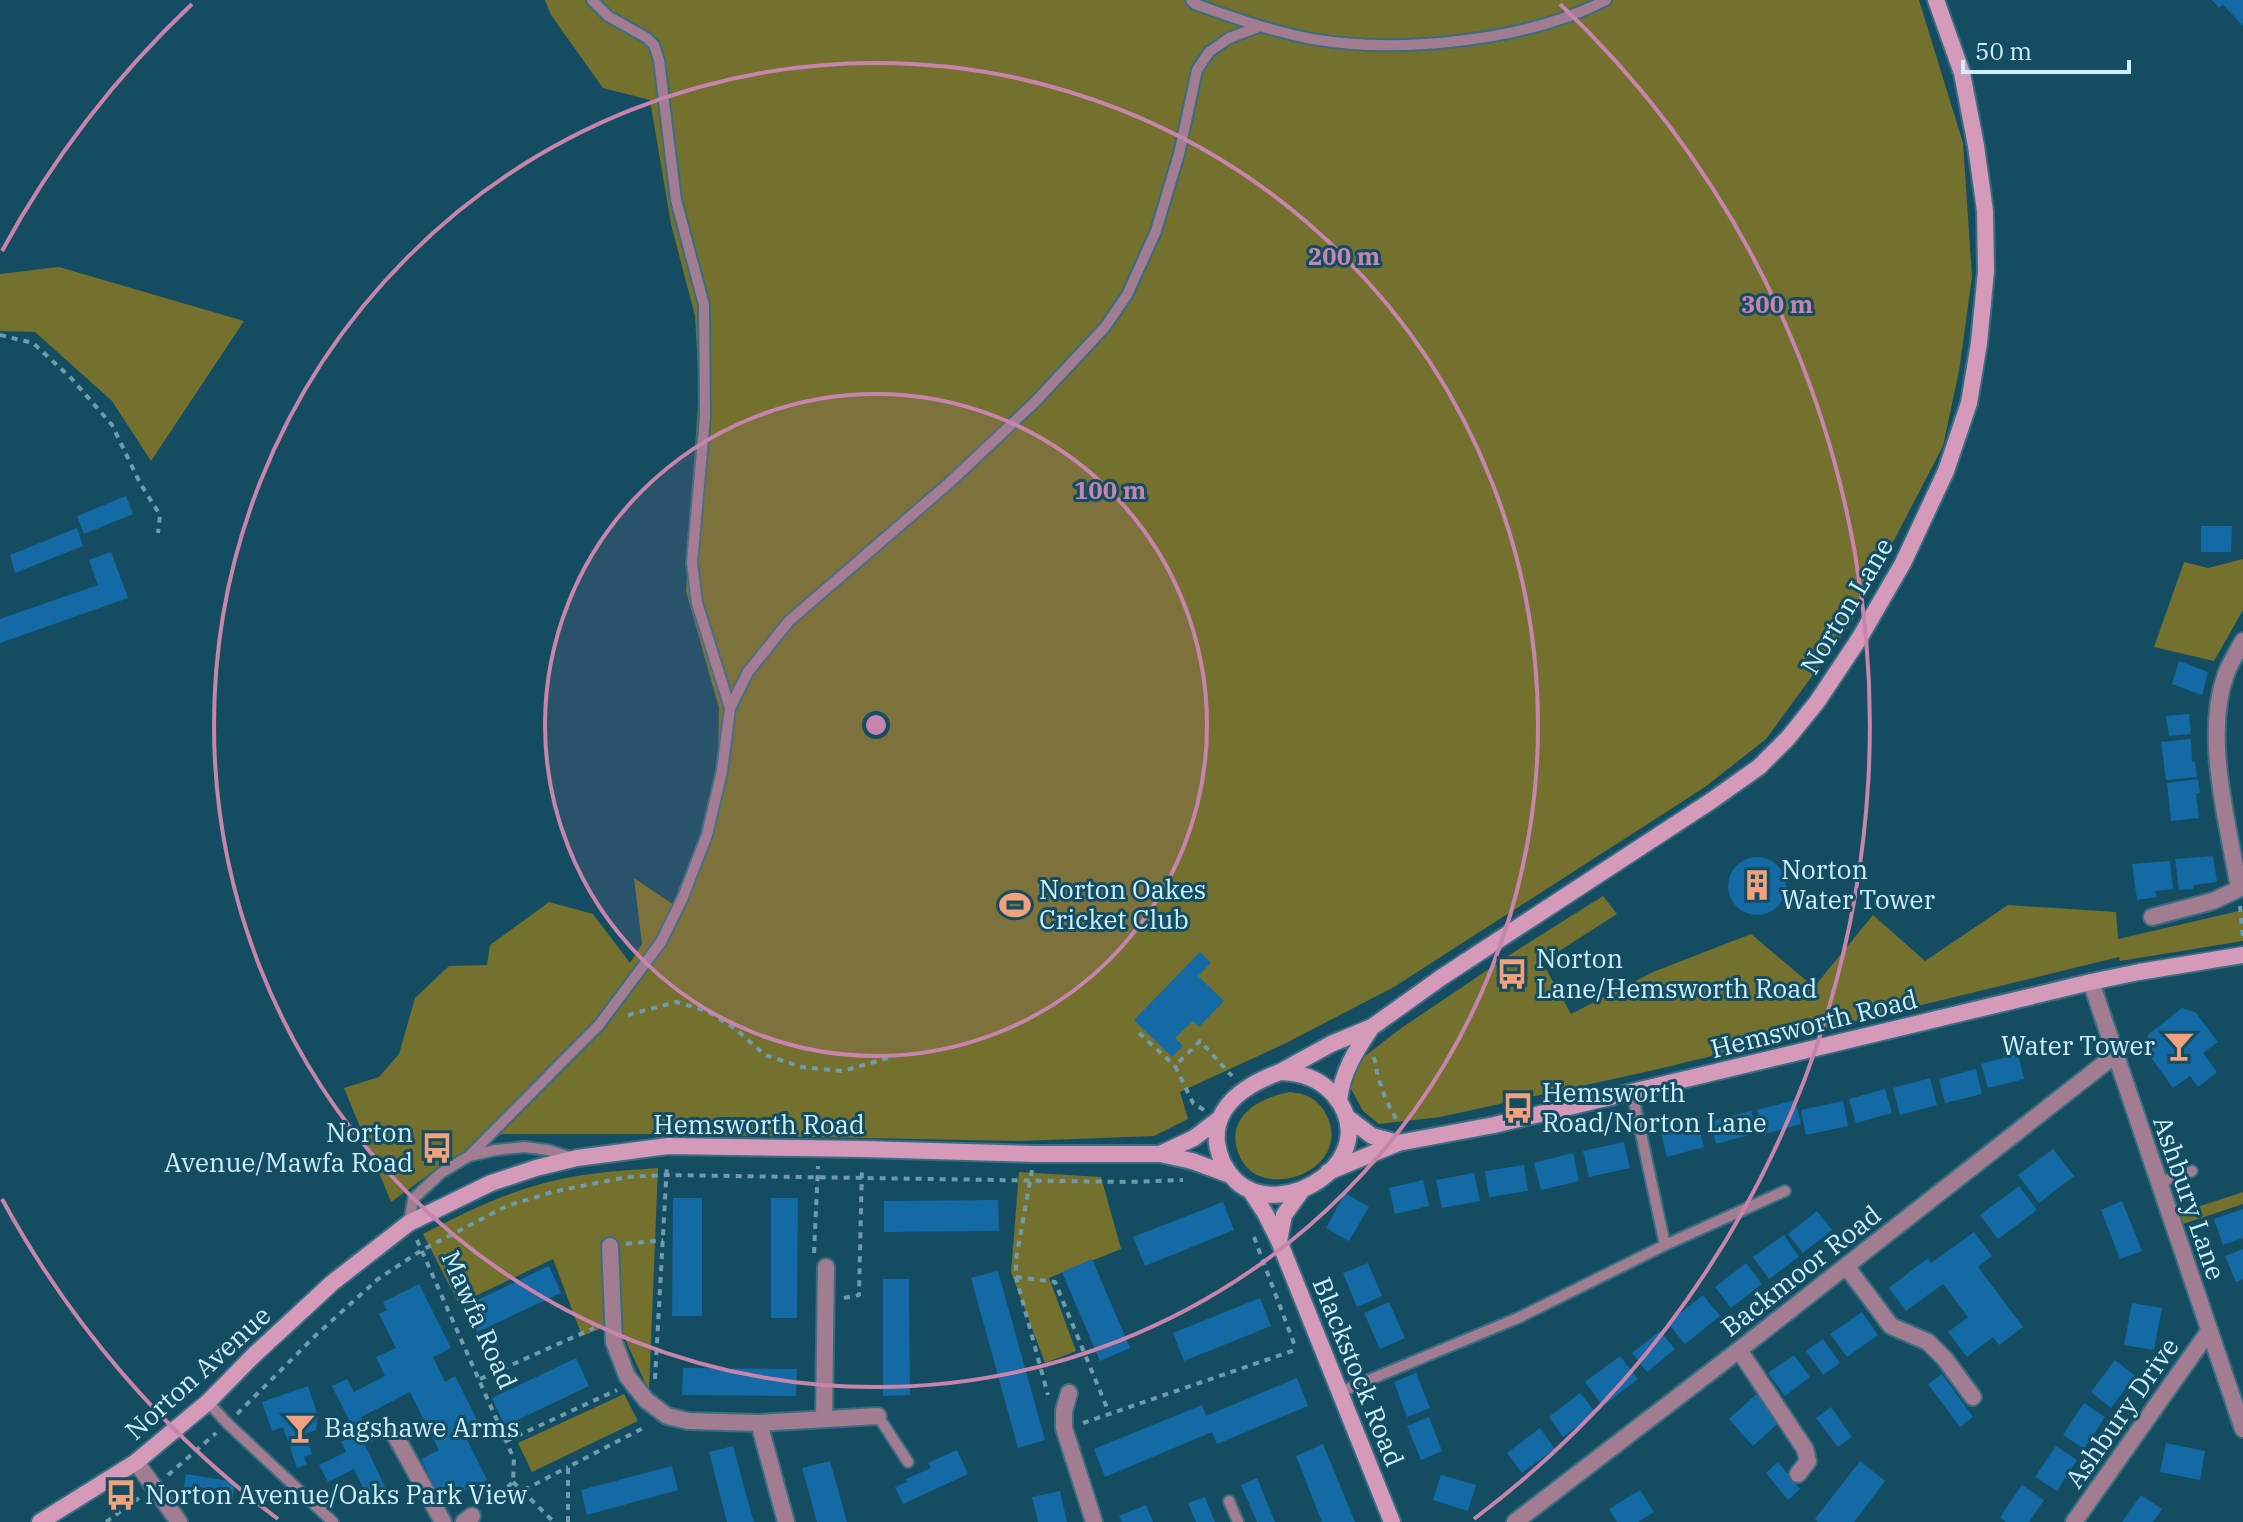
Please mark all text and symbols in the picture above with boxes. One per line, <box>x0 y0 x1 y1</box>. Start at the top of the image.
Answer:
scale bar <box>1963 24 2129 74</box>
text: 50 m <box>1975 35 2032 67</box>
text: 200 m <box>1308 240 1380 272</box>
text: 300 m <box>1741 288 1813 320</box>
text: 100 m <box>1074 474 1146 506</box>
street label: Norton Lane <box>1792 531 1900 680</box>
centre of rings <box>862 711 890 739</box>
place label: Norton Water Tower <box>1781 852 1935 916</box>
building icon: Norton Water Tower <box>1740 868 1774 902</box>
place label: Norton Oakes Cricket Club <box>1039 872 1206 936</box>
sports icon: Norton Oakes Cricket Club <box>998 888 1032 922</box>
place label: Norton Lane/Hemsworth Road <box>1536 941 1817 1005</box>
bus stop icon: Norton Lane/Hemsworth Road <box>1495 957 1529 991</box>
street label: Hemsworth Road <box>1707 981 1921 1065</box>
place label: Water Tower <box>2001 1028 2155 1062</box>
bar icon: Water Tower <box>2162 1029 2196 1063</box>
place label: Hemsworth Road/Norton Lane <box>1542 1075 1767 1139</box>
bus stop icon: Hemsworth Road/Norton Lane <box>1501 1091 1535 1125</box>
street label: Hemsworth Road <box>653 1107 865 1141</box>
street label: Ashbury Lane <box>2146 1111 2234 1284</box>
place label: Norton Avenue/Mawfa Road <box>164 1115 413 1179</box>
bus stop icon: Norton Avenue/Mawfa Road <box>420 1131 454 1165</box>
street label: Backmoor Road <box>1713 1197 1887 1343</box>
street label: Mawfa Road <box>434 1245 526 1394</box>
street label: Blackstock Road <box>1305 1272 1412 1471</box>
street label: Norton Avenue <box>117 1298 277 1447</box>
street label: Ashbury Drive <box>2057 1330 2186 1494</box>
place label: Bagshawe Arms <box>324 1410 519 1444</box>
bar icon: Bagshawe Arms <box>283 1411 317 1445</box>
place label: Norton Avenue/Oaks Park View <box>145 1477 527 1511</box>
bus stop icon: Norton Avenue/Oaks Park View <box>104 1478 138 1512</box>

